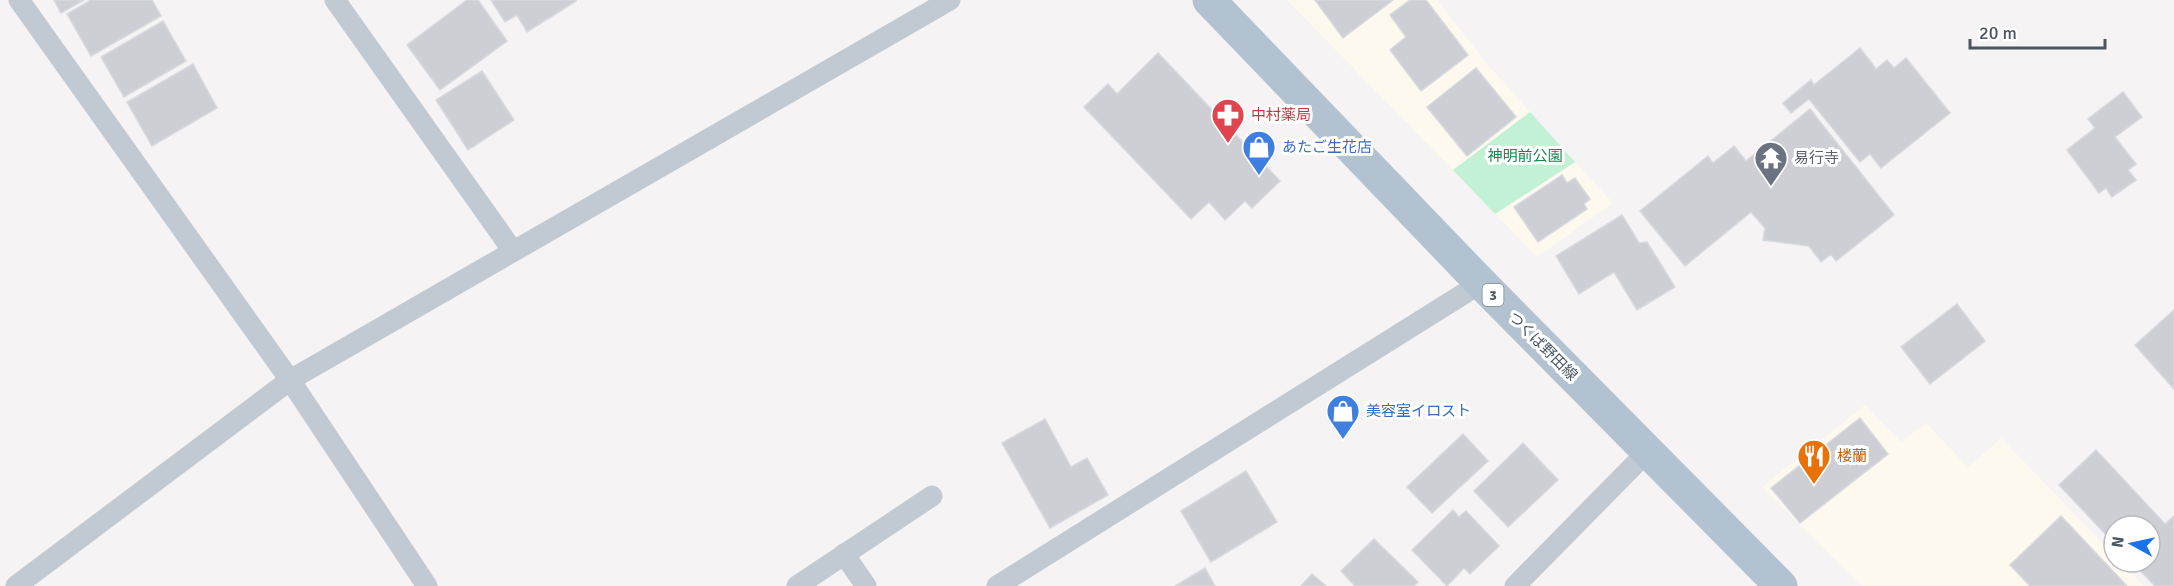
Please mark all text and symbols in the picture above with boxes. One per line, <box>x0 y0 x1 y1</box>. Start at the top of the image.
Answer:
scale bar <box>1970 12 2105 50</box>
text: 20 m <box>1979 22 2017 44</box>
pharmacy icon: 中村薬局 <box>1210 97 1246 144</box>
place label: 中村薬局 <box>1251 106 1311 124</box>
shop icon: あたご生花店 <box>1241 129 1277 176</box>
place label: あたご生花店 <box>1282 138 1372 156</box>
temple icon: 易行寺 <box>1753 140 1789 187</box>
park label: 神明前公園 <box>1487 147 1563 165</box>
place label: 易行寺 <box>1794 149 1839 167</box>
road number: 3 <box>1482 284 1504 306</box>
street label: つくば野田線 <box>1505 308 1581 384</box>
shop icon: 美容室イロスト <box>1325 393 1361 440</box>
place label: 美容室イロスト <box>1366 402 1471 420</box>
restaurant icon: 楼蘭 <box>1796 438 1832 485</box>
place label: 楼蘭 <box>1837 447 1867 465</box>
north arrow <box>2102 514 2162 574</box>
text: N <box>2107 535 2129 549</box>

